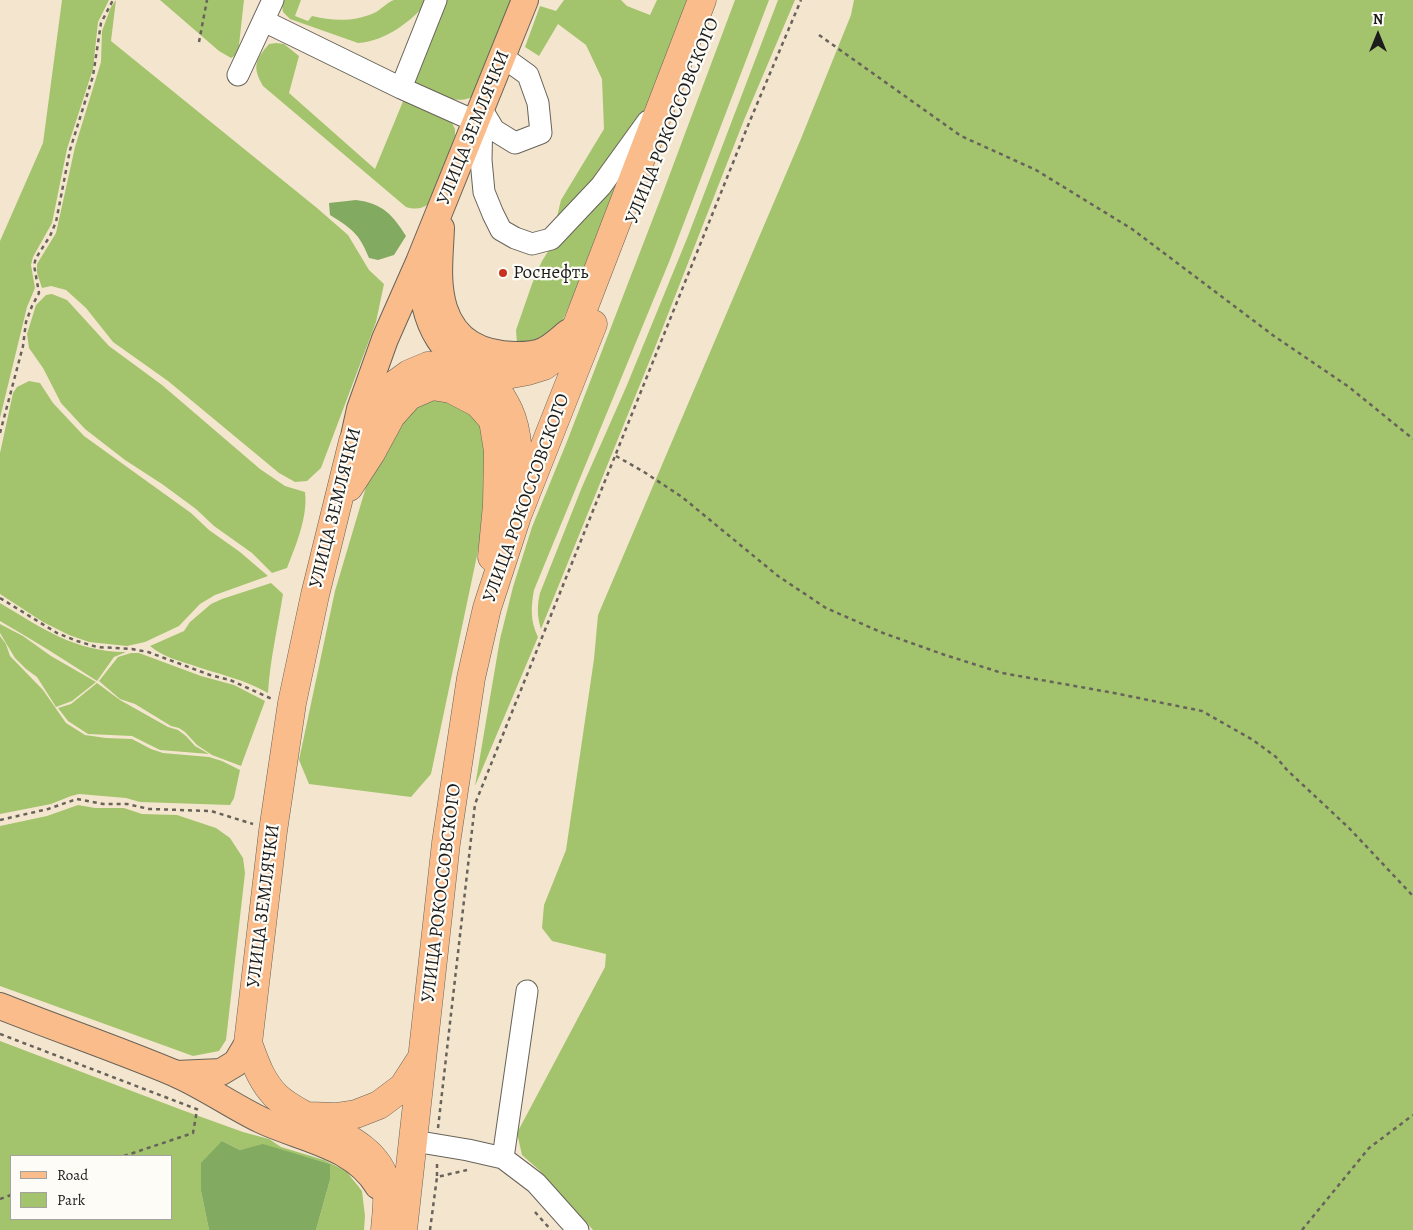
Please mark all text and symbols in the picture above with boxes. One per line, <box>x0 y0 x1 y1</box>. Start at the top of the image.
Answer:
north arrow <box>1353 10 1403 60</box>
text: N <box>1373 10 1383 29</box>
street label: УЛИЦА РОКОССОВСКОГО <box>621 15 725 227</box>
street label: УЛИЦА ЗЕМЛЯЧКИ <box>433 48 515 208</box>
place label: Роснефть <box>513 262 588 284</box>
marker: Роснефть <box>497 267 509 279</box>
street label: УЛИЦА РОКОССОВСКОГО <box>479 391 575 605</box>
street label: УЛИЦА ЗЕМЛЯЧКИ <box>305 425 367 591</box>
street label: УЛИЦА РОКОССОВСКОГО <box>417 782 467 1004</box>
street label: УЛИЦА ЗЕМЛЯЧКИ <box>243 823 285 989</box>
legend <box>10 1155 172 1220</box>
text: Road <box>57 1165 88 1185</box>
text: Park <box>57 1190 85 1210</box>

